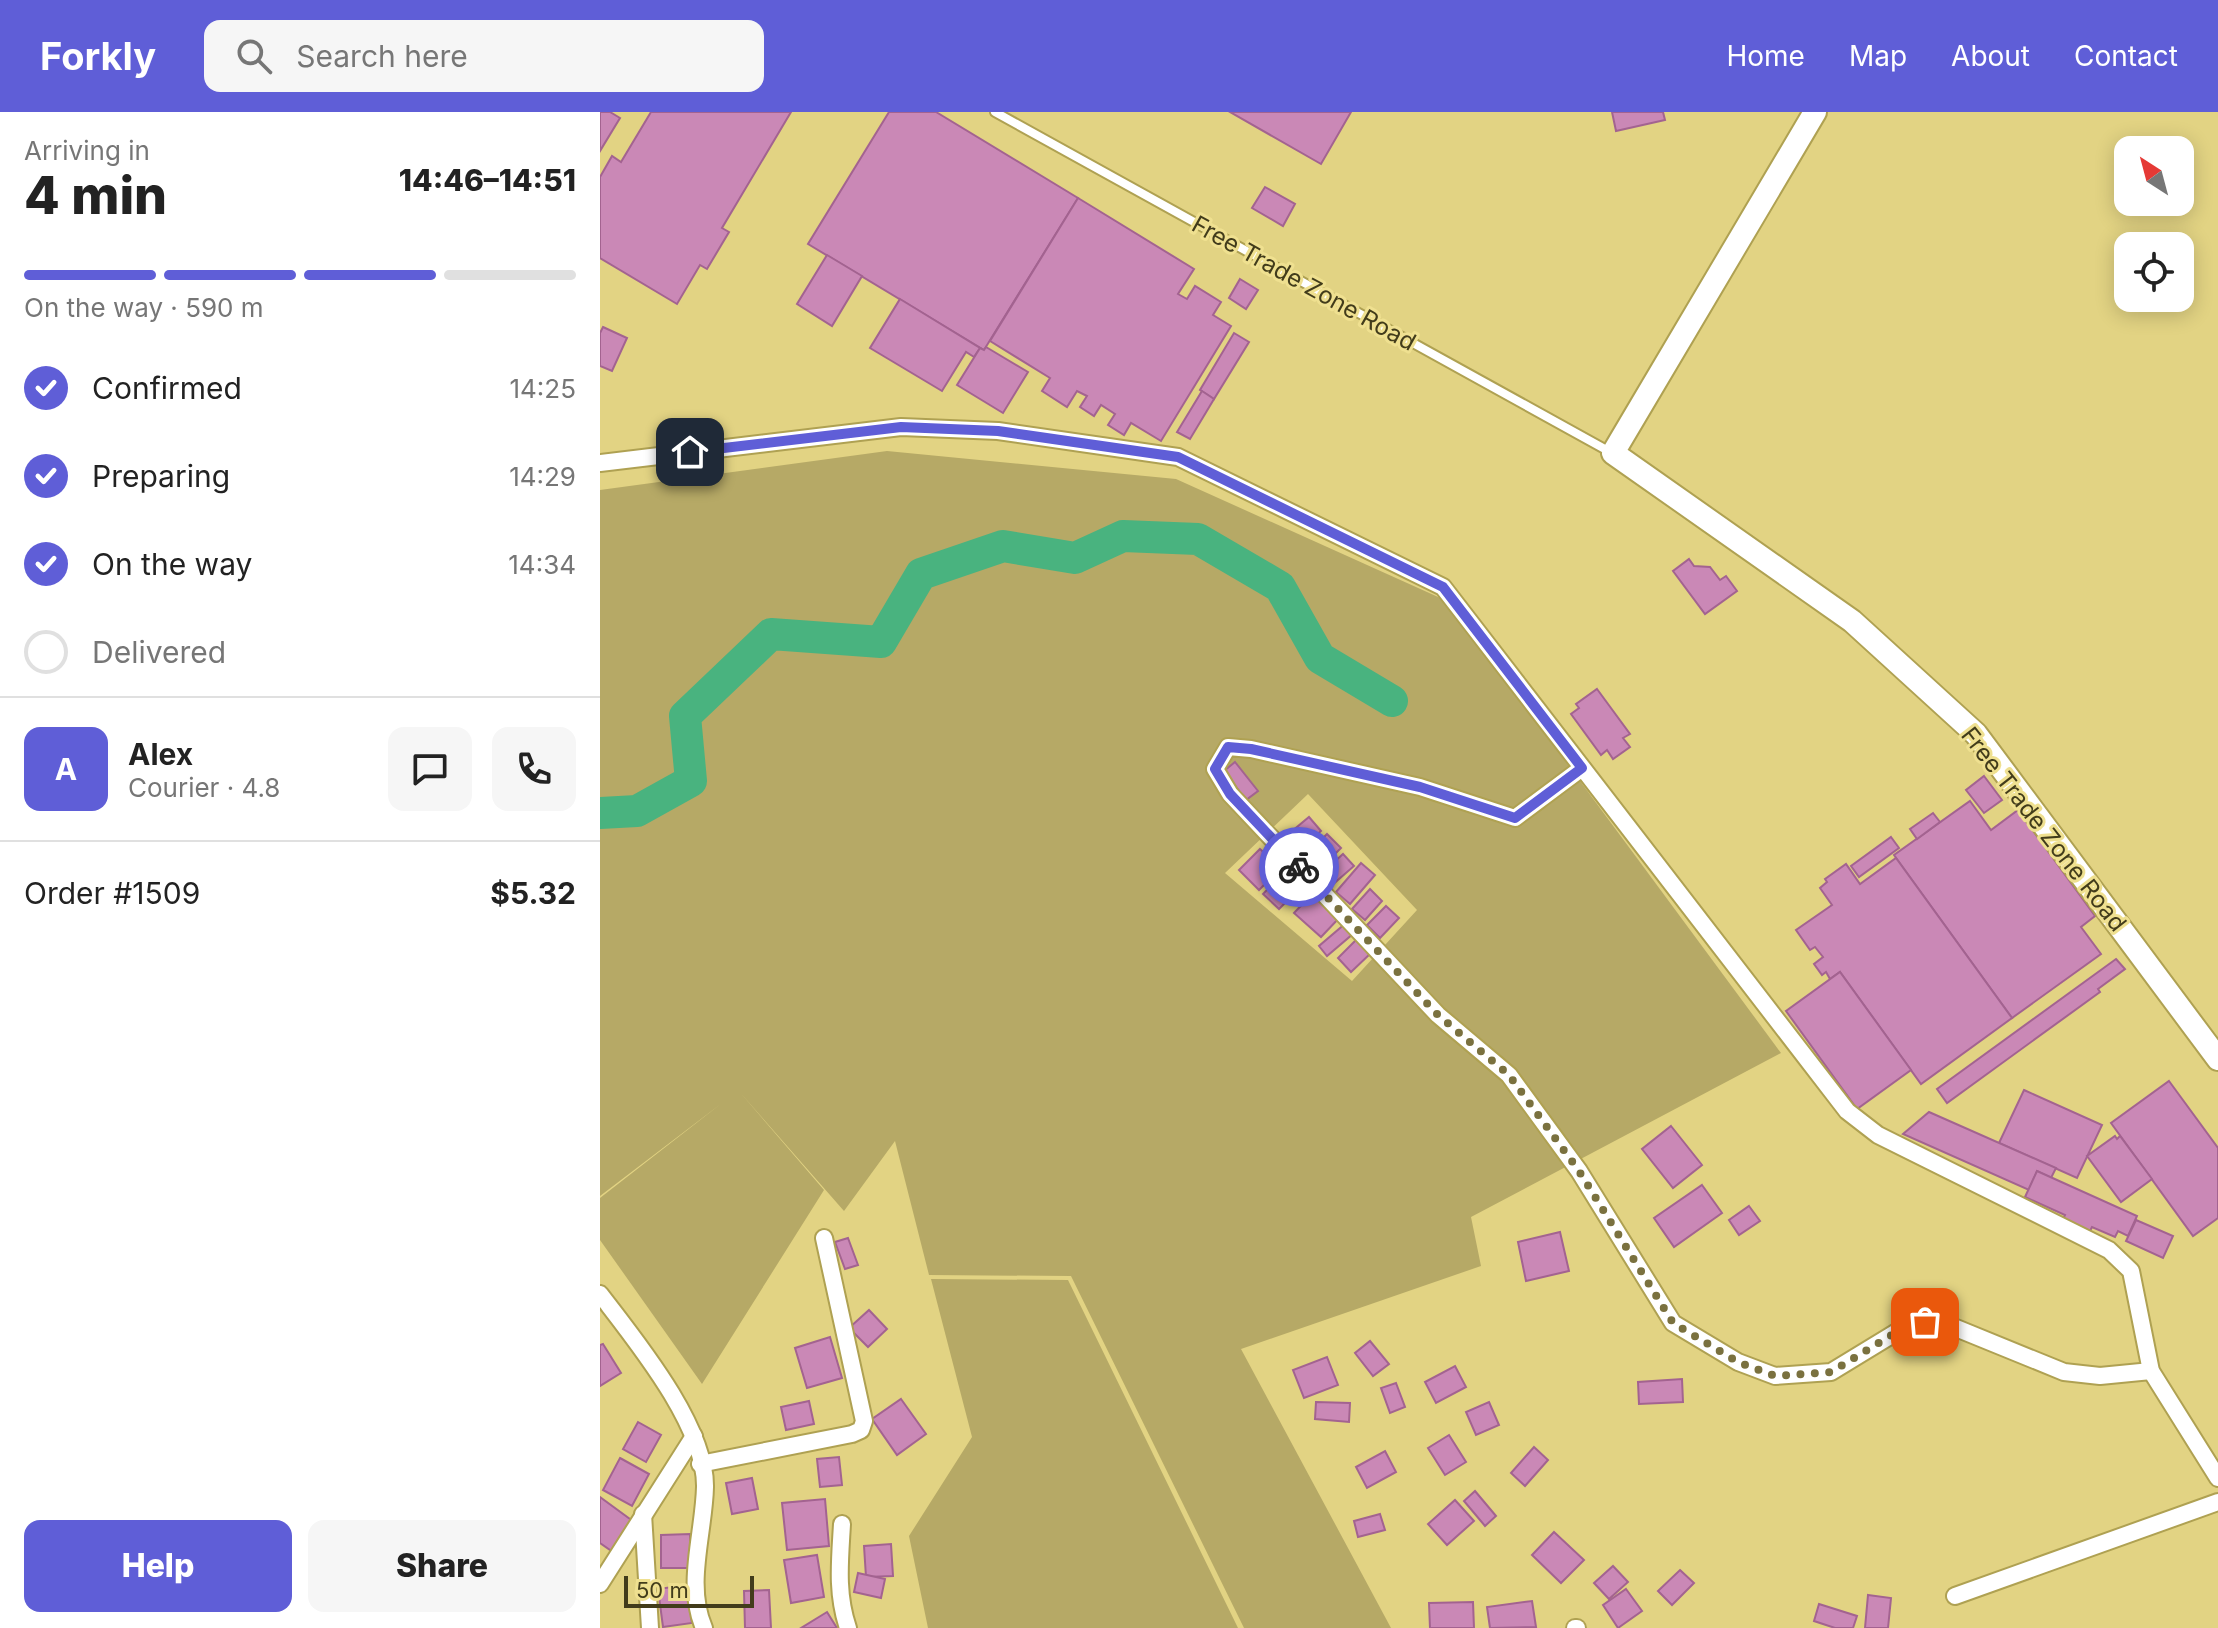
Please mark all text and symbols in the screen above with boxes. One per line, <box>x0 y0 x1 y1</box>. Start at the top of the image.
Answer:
search box <box>204 20 764 92</box>
text: Forkly <box>40 33 156 79</box>
icon: search <box>232 34 276 78</box>
text: Search here <box>296 38 468 74</box>
text: Home <box>1726 39 1805 73</box>
text: Map <box>1849 39 1907 73</box>
text: About <box>1951 39 2030 73</box>
text: Contact <box>2074 39 2178 73</box>
text: Arriving in <box>24 135 150 166</box>
north arrow <box>2114 136 2194 216</box>
map controls <box>2114 136 2194 312</box>
text: 14:46–14:51 <box>399 162 576 198</box>
text: 4 min <box>24 164 167 227</box>
street label: Free Trade Zone Road <box>1187 209 1421 357</box>
button: locate <box>2114 232 2194 312</box>
text: On the way · 590 m <box>24 292 264 323</box>
icon: check <box>24 366 68 410</box>
text: Confirmed <box>92 370 242 406</box>
text: 14:25 <box>509 373 576 404</box>
pin <box>656 418 724 486</box>
icon: home <box>668 430 712 474</box>
icon: check <box>24 454 68 498</box>
text: Preparing <box>92 458 230 494</box>
text: 14:29 <box>509 461 576 492</box>
icon: check <box>24 542 68 586</box>
text: On the way <box>92 546 252 582</box>
text: 14:34 <box>508 549 576 580</box>
text: Delivered <box>92 634 226 670</box>
street label: Free Trade Zone Road <box>1955 721 2133 937</box>
button: chat <box>388 727 472 811</box>
button: phone <box>492 727 576 811</box>
text: Alex <box>128 736 193 772</box>
text: A <box>55 751 77 787</box>
text: Courier · 4.8 <box>128 772 280 803</box>
courier <box>1259 827 1339 907</box>
icon: bike <box>1277 845 1321 889</box>
text: Order #1509 <box>24 875 200 911</box>
text: $5.32 <box>490 875 576 911</box>
pin <box>1891 1288 1959 1356</box>
icon: bag <box>1903 1300 1947 1344</box>
button: Help <box>24 1520 292 1612</box>
button: Share <box>308 1520 576 1612</box>
scale bar <box>624 1572 754 1608</box>
text: 50 m <box>636 1577 689 1603</box>

